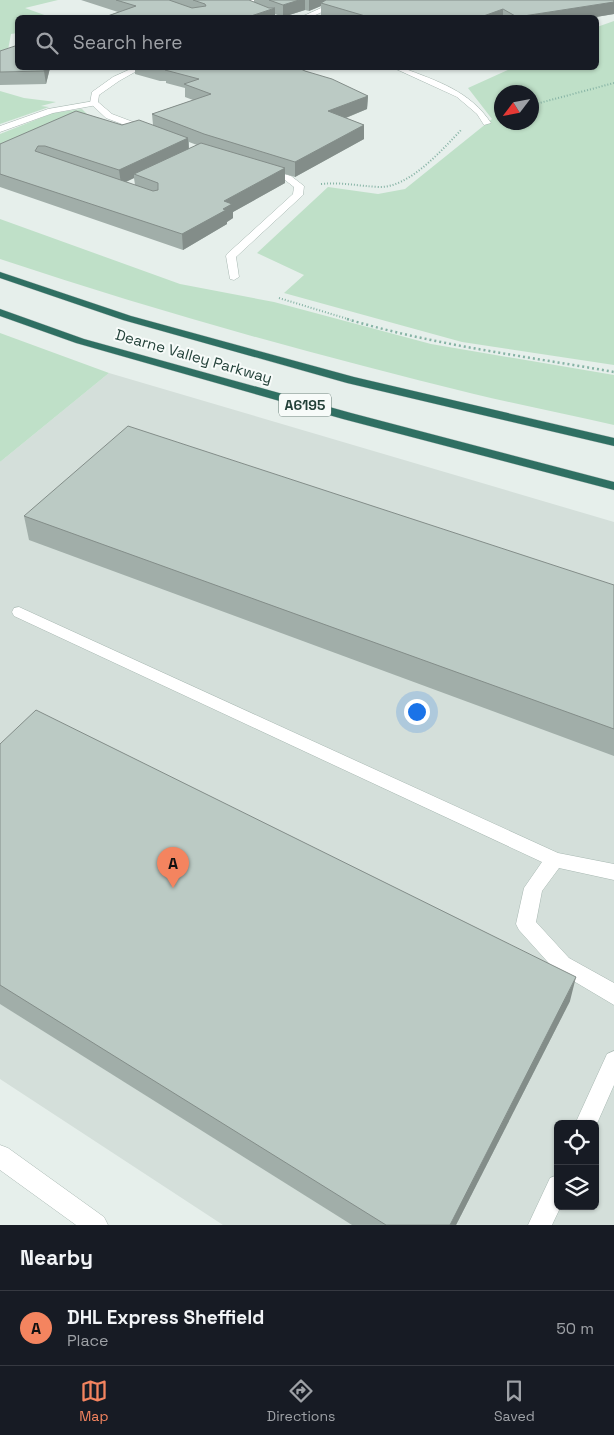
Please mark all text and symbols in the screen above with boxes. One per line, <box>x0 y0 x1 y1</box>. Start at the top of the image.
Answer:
search box <box>15 15 599 70</box>
icon: search <box>33 29 61 57</box>
text: Search here <box>73 30 183 55</box>
north arrow <box>494 85 539 130</box>
street label: Dearne Valley Parkway <box>113 325 275 387</box>
road number: A6195 <box>279 394 331 416</box>
your location <box>404 699 430 725</box>
pin: A <box>157 847 189 888</box>
map controls <box>554 1120 599 1210</box>
button: locate <box>554 1120 599 1165</box>
button: layers <box>554 1165 599 1210</box>
text: Nearby <box>20 1244 93 1271</box>
text: DHL Express Sheffield <box>67 1305 264 1330</box>
text: A <box>31 1318 41 1339</box>
text: 50 m <box>556 1318 594 1339</box>
text: Place <box>67 1330 109 1351</box>
tab: Map <box>79 1377 108 1425</box>
tab: Directions <box>267 1377 335 1425</box>
tab: Saved <box>494 1377 535 1425</box>

